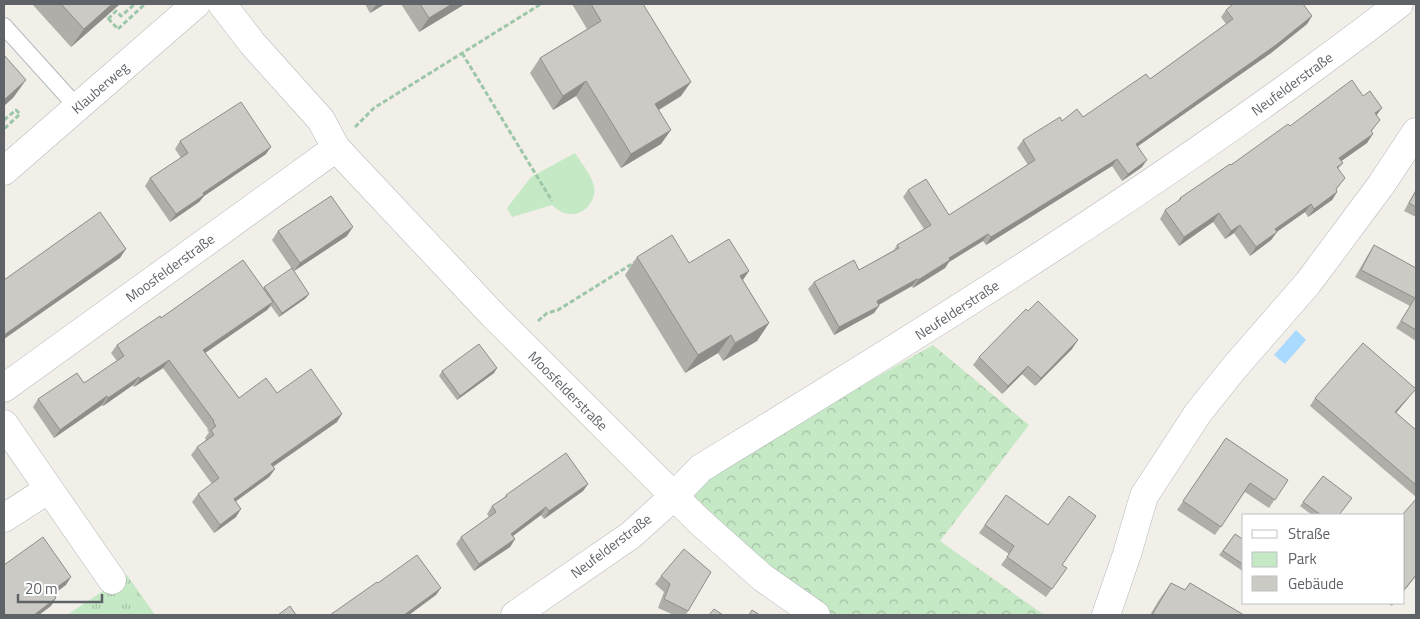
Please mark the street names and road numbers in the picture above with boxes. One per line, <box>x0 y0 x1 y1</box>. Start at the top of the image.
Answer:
street label: Neufelderstraße <box>1247 47 1337 120</box>
street label: Klauberweg <box>66 57 133 118</box>
street label: Moosfelderstraße <box>121 228 219 307</box>
street label: Neufelderstraße <box>911 275 1003 345</box>
street label: Moosfelderstraße <box>524 346 613 435</box>
street label: Neufelderstraße <box>566 508 656 583</box>

